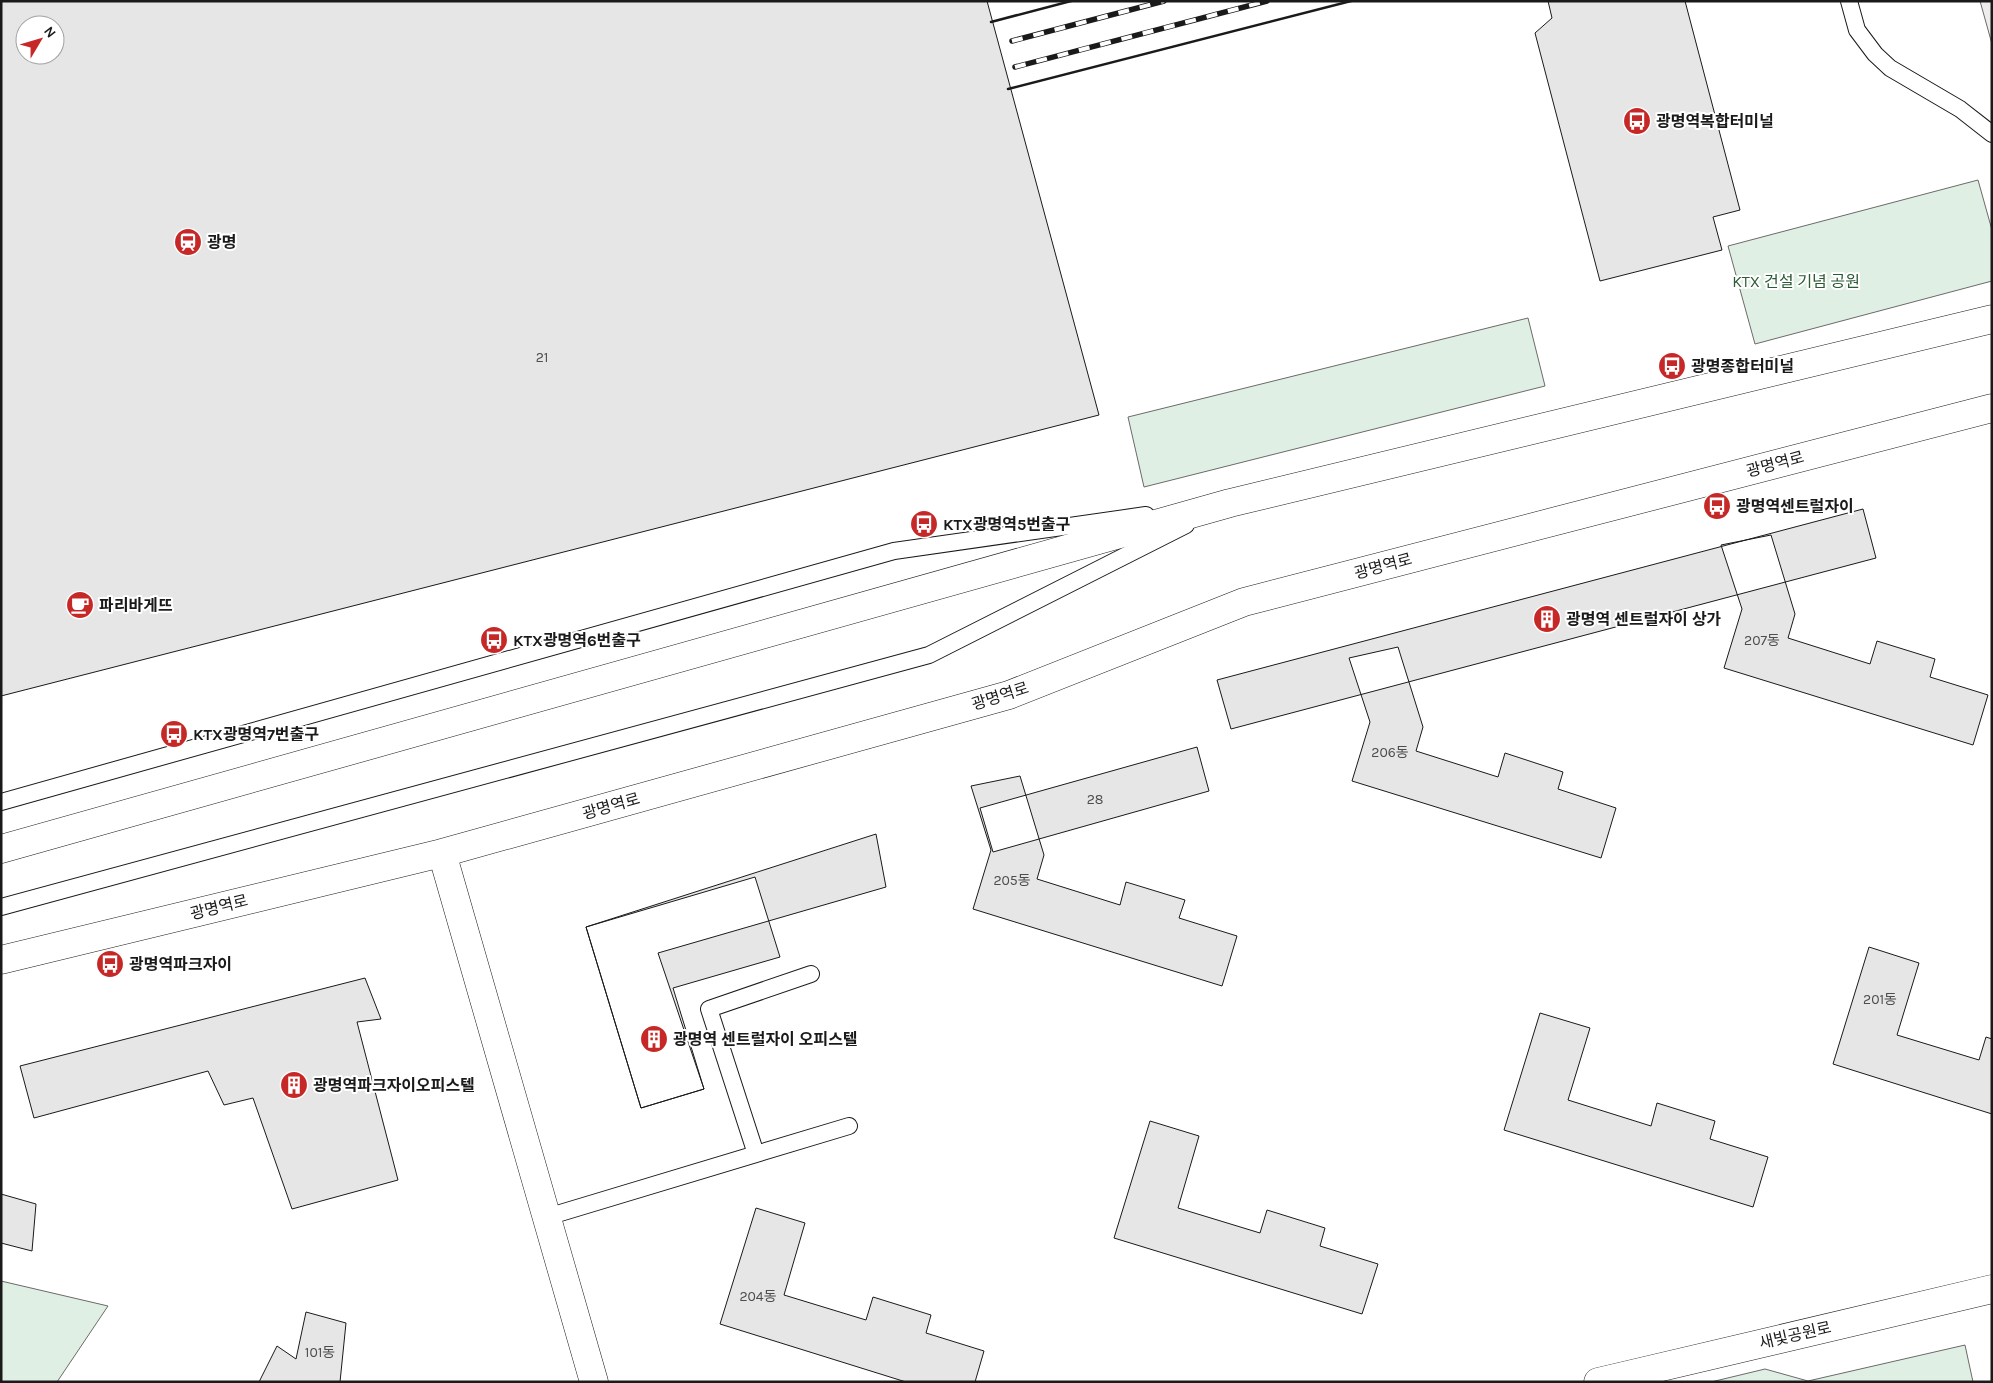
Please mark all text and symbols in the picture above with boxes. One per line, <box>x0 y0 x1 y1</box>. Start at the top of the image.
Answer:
north arrow <box>15 15 65 65</box>
text: N <box>40 23 60 41</box>
bus stop icon: 광명역복합터미널 <box>1622 106 1652 136</box>
place label: 광명역복합터미널 <box>1656 112 1774 131</box>
station icon: 광명 <box>173 227 203 257</box>
place label: 광명 <box>207 233 236 252</box>
park label: KTX 건설 기념 공원 <box>1732 272 1860 291</box>
house number: 21 <box>536 349 548 366</box>
bus stop icon: 광명종합터미널 <box>1657 351 1687 381</box>
place label: 광명종합터미널 <box>1691 357 1794 376</box>
street label: 광명역로 <box>1744 447 1806 481</box>
bus stop icon: 광명역센트럴자이 <box>1702 491 1732 521</box>
place label: 광명역센트럴자이 <box>1736 497 1854 516</box>
bus stop icon: KTX광명역5번출구 <box>909 509 939 539</box>
place label: KTX광명역5번출구 <box>943 515 1071 534</box>
street label: 광명역로 <box>1352 549 1414 583</box>
cafe icon: 파리바게뜨 <box>65 590 95 620</box>
place label: 파리바게뜨 <box>99 596 173 615</box>
building icon: 광명역 센트럴자이 상가 <box>1532 604 1562 634</box>
place label: 광명역 센트럴자이 상가 <box>1566 610 1722 629</box>
bus stop icon: KTX광명역6번출구 <box>479 625 509 655</box>
place label: KTX광명역6번출구 <box>513 631 641 650</box>
house number: 207동 <box>1744 632 1780 649</box>
street label: 광명역로 <box>969 678 1031 714</box>
bus stop icon: KTX광명역7번출구 <box>159 719 189 749</box>
place label: KTX광명역7번출구 <box>193 725 319 744</box>
house number: 206동 <box>1371 744 1409 761</box>
street label: 광명역로 <box>580 789 642 823</box>
house number: 28 <box>1087 791 1103 808</box>
house number: 205동 <box>993 872 1031 889</box>
street label: 광명역로 <box>188 891 250 923</box>
bus stop icon: 광명역파크자이 <box>95 949 125 979</box>
place label: 광명역파크자이 <box>129 955 232 974</box>
house number: 201동 <box>1863 991 1897 1008</box>
building icon: 광명역 센트럴자이 오피스텔 <box>639 1024 669 1054</box>
place label: 광명역 센트럴자이 오피스텔 <box>673 1030 858 1049</box>
building icon: 광명역파크자이오피스텔 <box>279 1070 309 1100</box>
place label: 광명역파크자이오피스텔 <box>313 1076 475 1095</box>
house number: 204동 <box>739 1288 777 1305</box>
street label: 새빛공원로 <box>1757 1317 1833 1353</box>
house number: 101동 <box>305 1344 335 1361</box>

